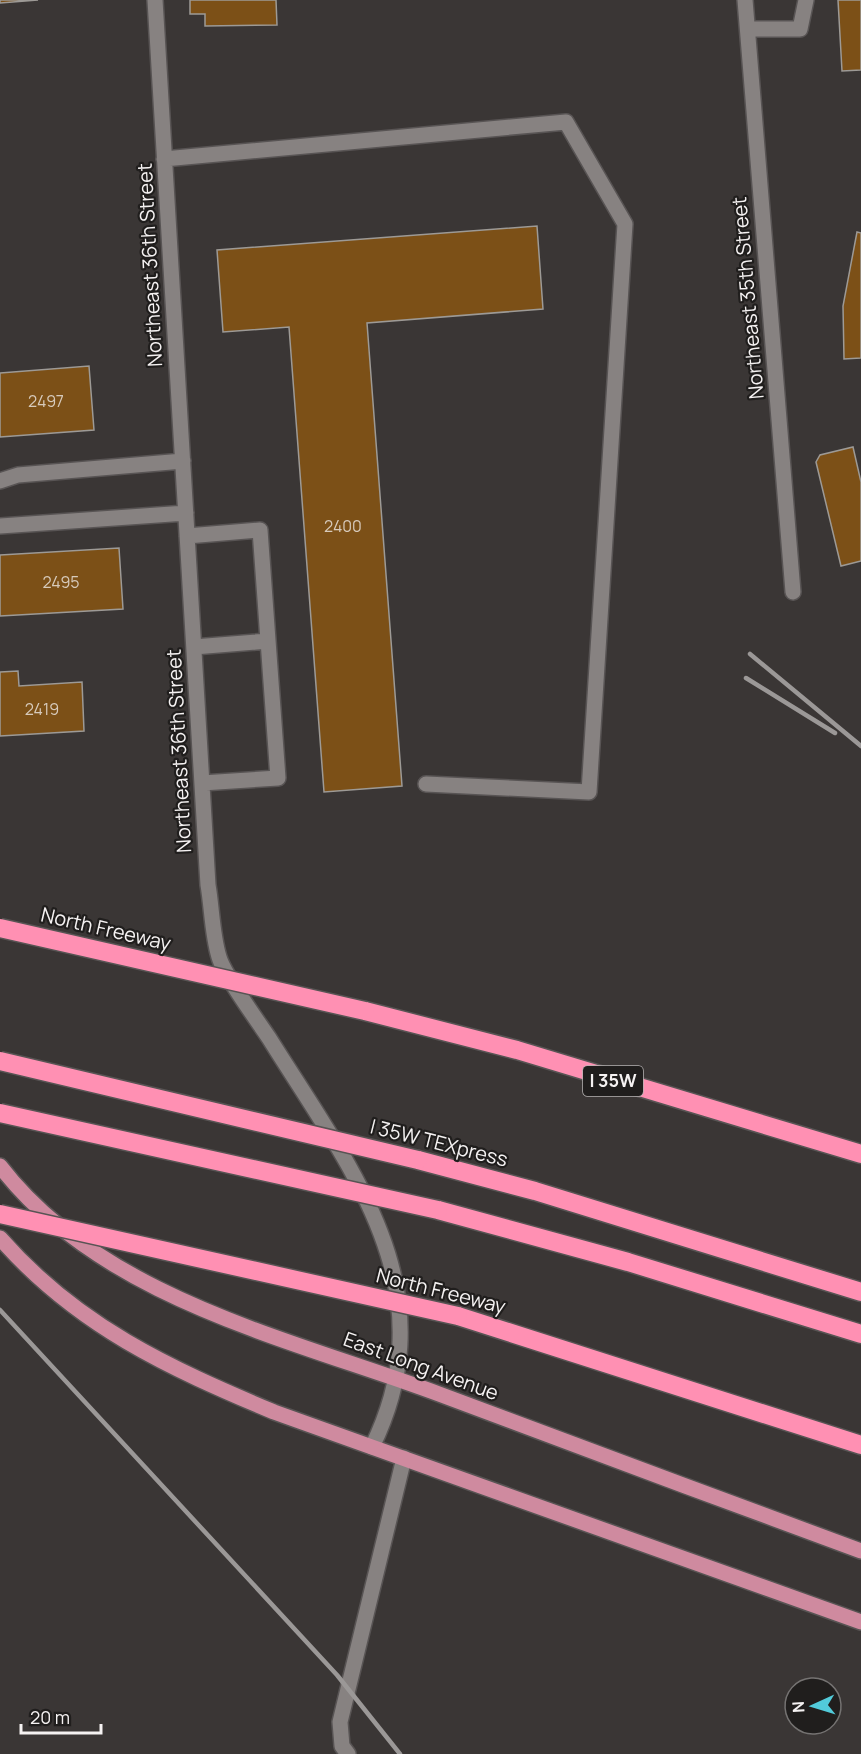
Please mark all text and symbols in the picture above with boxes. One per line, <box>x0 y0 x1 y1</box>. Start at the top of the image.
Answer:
street label: Northeast 36th Street <box>131 163 168 368</box>
street label: Northeast 35th Street <box>725 196 770 400</box>
house number: 2497 <box>28 390 64 412</box>
house number: 2400 <box>324 515 362 537</box>
house number: 2495 <box>42 571 80 593</box>
street label: Northeast 36th Street <box>160 649 197 854</box>
house number: 2419 <box>25 698 59 720</box>
street label: North Freeway <box>39 900 174 957</box>
road number: I 35W <box>583 1066 643 1096</box>
street label: I 35W TEXpress <box>367 1112 511 1173</box>
street label: North Freeway <box>374 1261 509 1320</box>
street label: East Long Avenue <box>340 1325 502 1406</box>
north arrow <box>783 1676 843 1736</box>
scale bar <box>21 1697 100 1735</box>
text: N <box>787 1701 809 1714</box>
text: 20 m <box>30 1705 70 1729</box>

